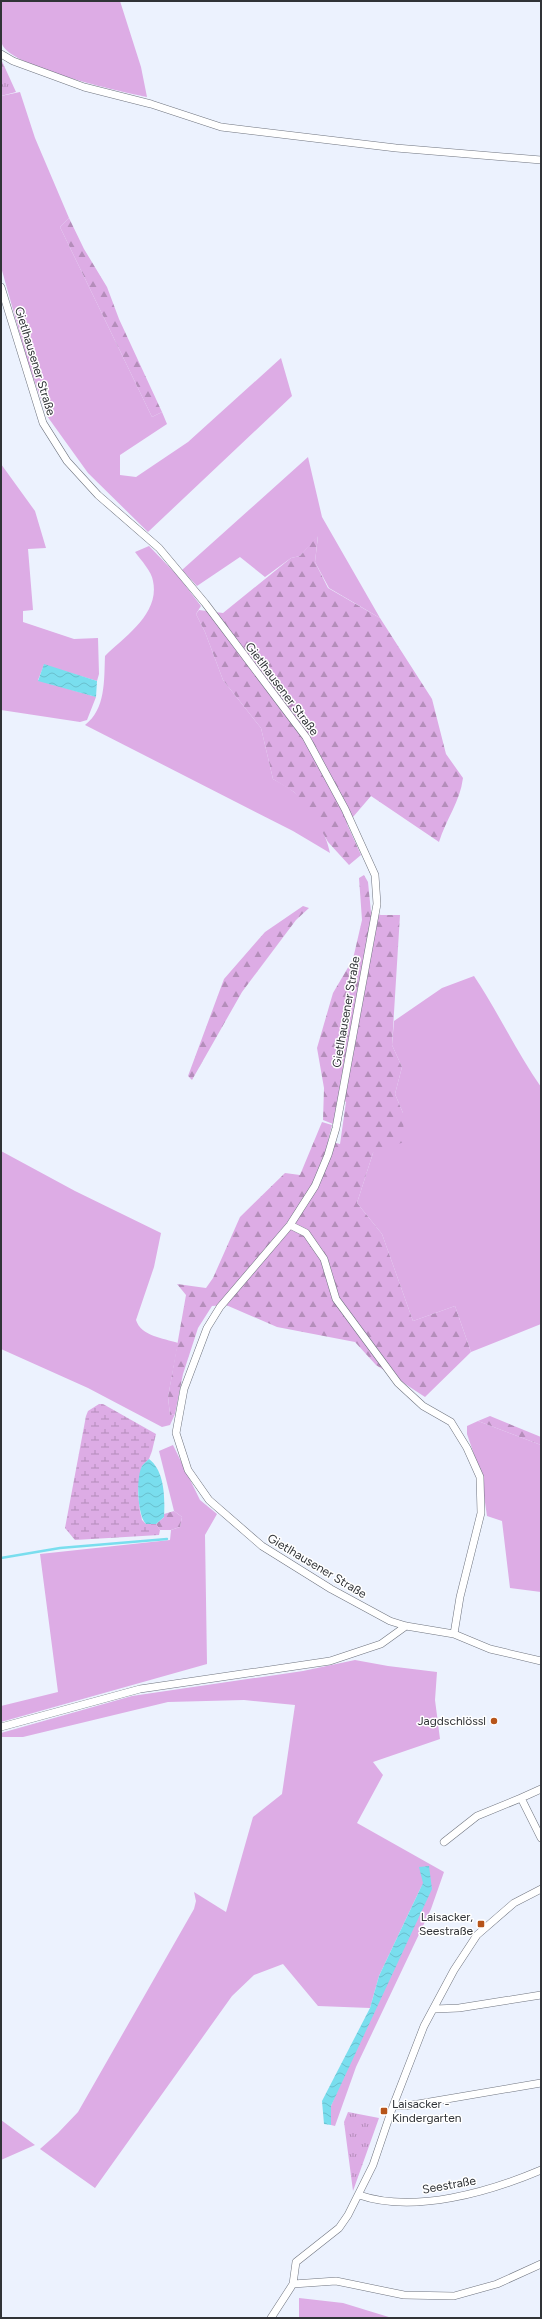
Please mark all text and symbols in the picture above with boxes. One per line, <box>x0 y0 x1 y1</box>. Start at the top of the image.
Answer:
street label: Gietlhausener Straße <box>12 305 58 417</box>
street label: Gietlhausener Straße <box>242 640 322 739</box>
street label: Gietlhausener Straße <box>329 955 363 1069</box>
street label: Gietlhausener Straße <box>265 1531 369 1601</box>
place label: Jagdschlössl <box>417 1714 486 1728</box>
marker: Jagdschlössl <box>489 1716 499 1726</box>
place label: Laisacker, Seestraße <box>419 1910 473 1938</box>
marker: Laisacker, Seestraße <box>476 1919 486 1929</box>
place label: Laisacker - Kindergarten <box>392 2097 462 2125</box>
marker: Laisacker - Kindergarten <box>379 2106 389 2116</box>
street label: Seestraße <box>421 2173 477 2197</box>

